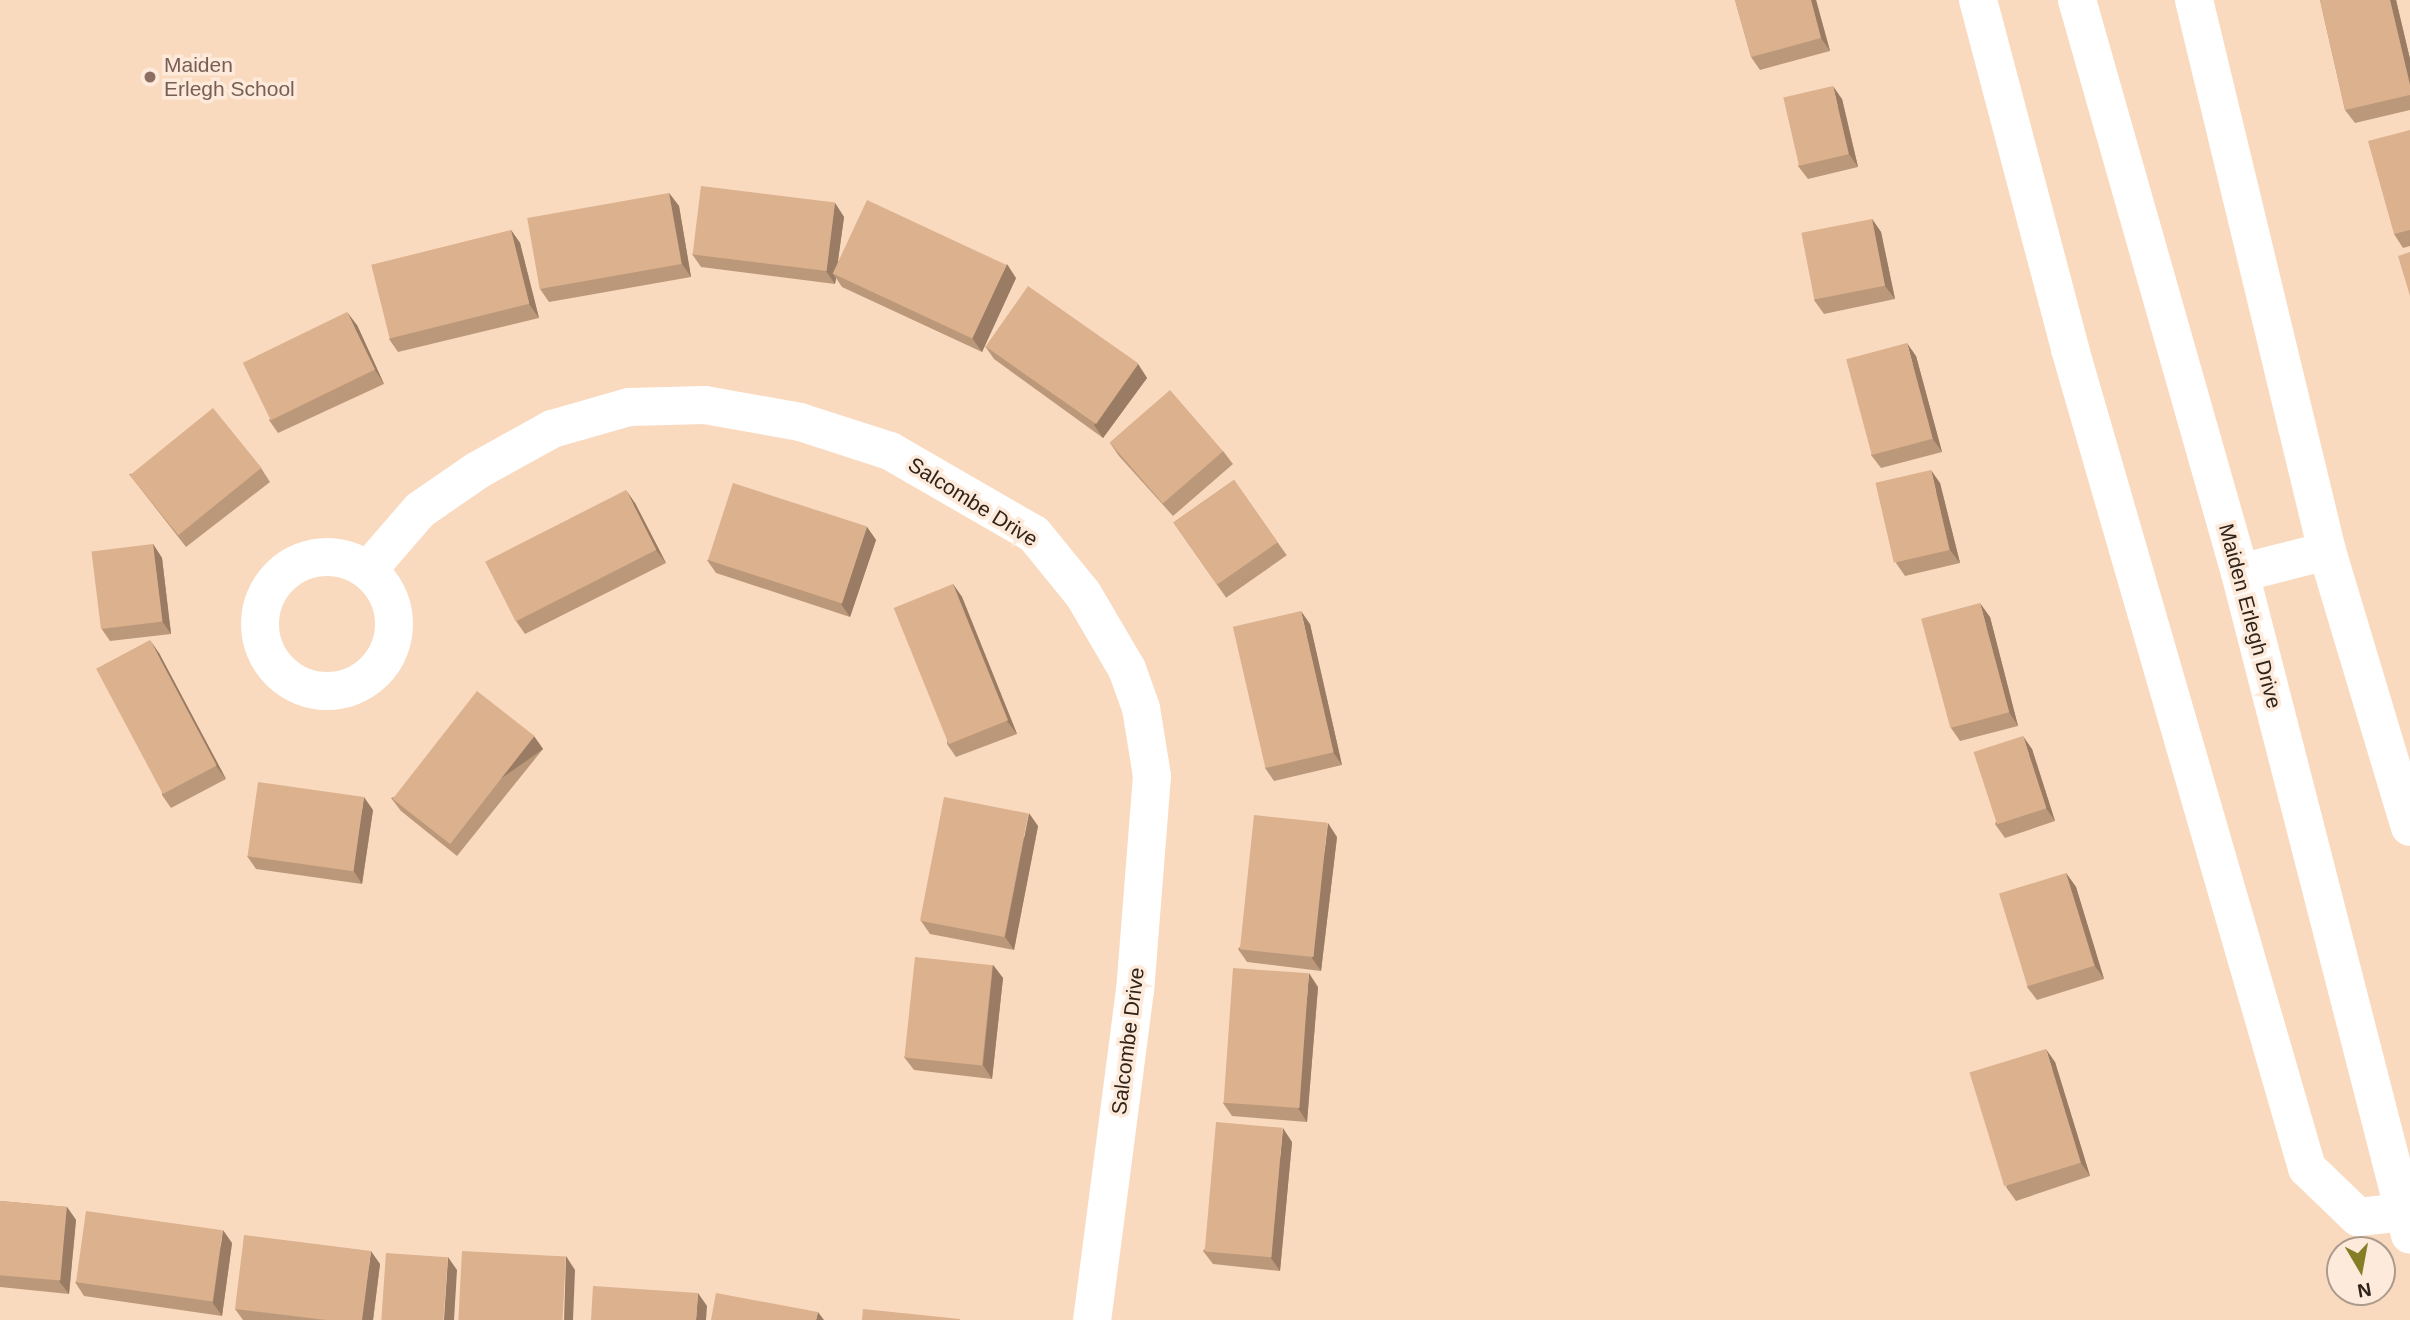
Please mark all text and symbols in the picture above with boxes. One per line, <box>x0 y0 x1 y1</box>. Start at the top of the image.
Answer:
place label: Maiden Erlegh School <box>164 52 295 102</box>
marker: Maiden Erlegh School <box>142 69 158 85</box>
street label: Salcombe Drive <box>903 452 1043 552</box>
street label: Maiden Erlegh Drive <box>2213 521 2287 711</box>
street label: Salcombe Drive <box>1106 966 1150 1116</box>
north arrow <box>2326 1236 2396 1306</box>
text: N <box>2356 1279 2373 1302</box>

